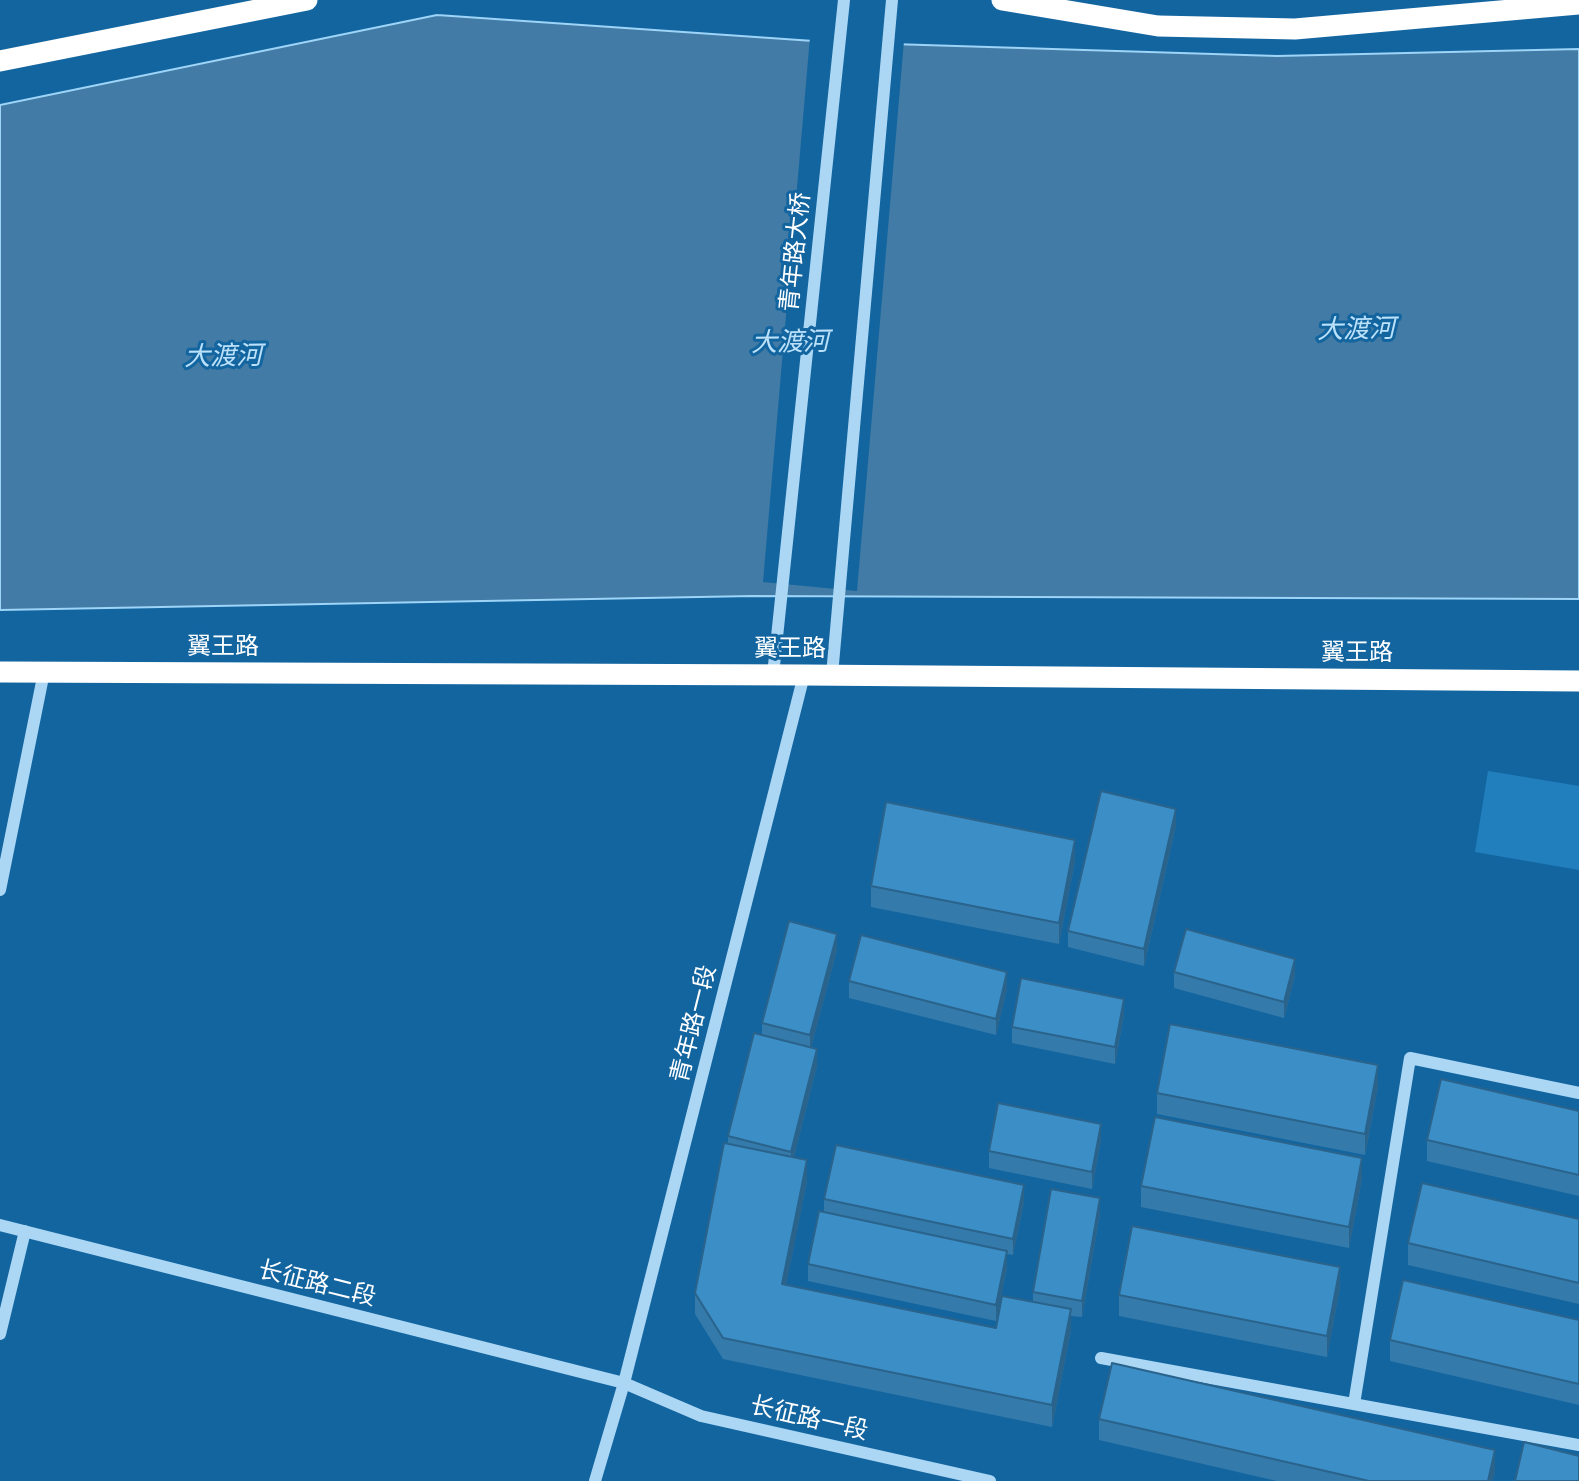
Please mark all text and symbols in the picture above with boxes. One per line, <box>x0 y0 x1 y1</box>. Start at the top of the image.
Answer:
street label: 青年路大桥 <box>775 191 817 313</box>
water label: 大渡河 <box>1317 314 1395 346</box>
water label: 大渡河 <box>751 327 829 359</box>
water label: 大渡河 <box>184 341 262 373</box>
street label: 翼王路 <box>187 633 259 661</box>
street label: 翼王路 <box>754 635 826 663</box>
street label: 翼王路 <box>1321 639 1393 667</box>
street label: 青年路一段 <box>666 962 722 1086</box>
street label: 长征路二段 <box>255 1256 379 1312</box>
street label: 长征路一段 <box>747 1391 871 1447</box>

